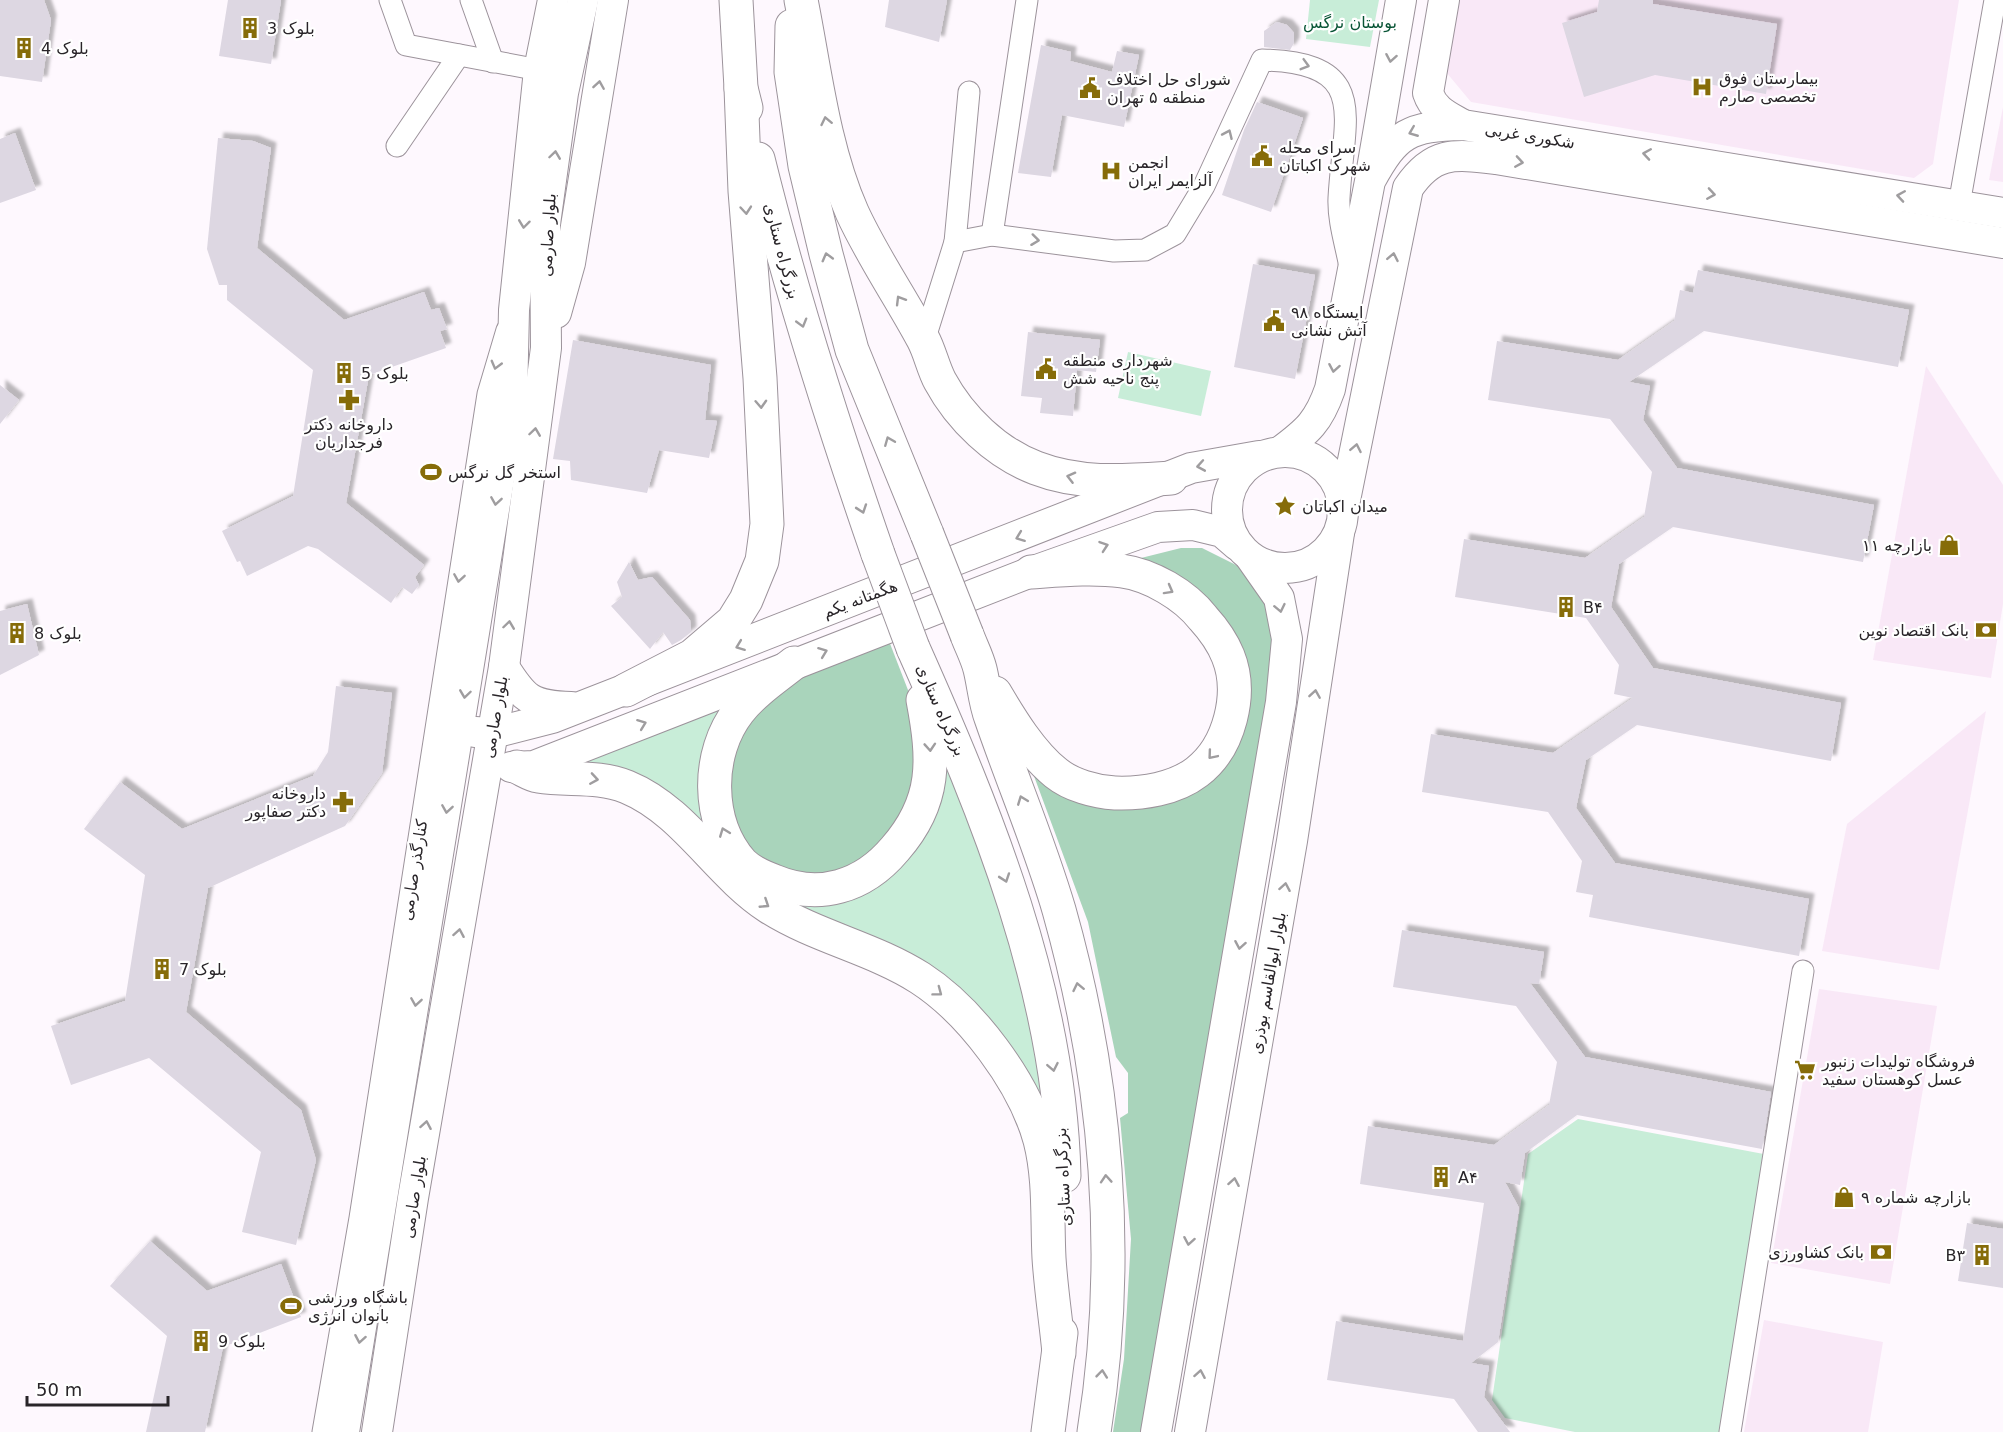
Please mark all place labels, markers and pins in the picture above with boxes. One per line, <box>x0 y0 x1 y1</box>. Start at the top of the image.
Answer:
building icon: بلوک 3 <box>238 16 262 40</box>
place label: بلوک 3 <box>267 19 315 39</box>
building icon: بلوک 4 <box>12 36 36 60</box>
place label: بلوک 4 <box>41 39 89 59</box>
place label: بیمارستان فوق تخصصی صارم <box>1719 69 1818 107</box>
place label: شورای حل اختلاف منطقه ۵ تهران <box>1107 70 1231 108</box>
hospital icon: بیمارستان فوق تخصصی صارم <box>1690 75 1714 99</box>
public building icon: شورای حل اختلاف منطقه ۵ تهران <box>1078 76 1102 100</box>
place label: سرای محله شهرک اکباتان <box>1279 138 1371 176</box>
public building icon: سرای محله شهرک اکباتان <box>1250 144 1274 168</box>
place label: انجمن آلزایمر ایران <box>1128 153 1214 191</box>
hospital icon: انجمن آلزایمر ایران <box>1099 159 1123 183</box>
place label: ایستگاه ۹۸ آتش نشانی <box>1291 303 1368 341</box>
public building icon: ایستگاه ۹۸ آتش نشانی <box>1262 309 1286 333</box>
place label: شهرداری منطقه پنج ناحیه شش <box>1063 351 1173 389</box>
public building icon: شهرداری منطقه پنج ناحیه شش <box>1034 357 1058 381</box>
building icon: بلوک 5 <box>332 361 356 385</box>
place label: بلوک 5 <box>361 364 409 384</box>
pharmacy icon: داروخانه دکتر فرجداریان <box>337 388 361 412</box>
place label: داروخانه دکتر فرجداریان <box>304 415 393 453</box>
sports icon: استخر گل نرگس <box>419 460 443 484</box>
place label: استخر گل نرگس <box>448 463 561 483</box>
place icon: میدان اکباتان <box>1273 494 1297 518</box>
place label: میدان اکباتان <box>1302 497 1388 516</box>
shop icon: بازارچه ۱۱ <box>1937 533 1961 557</box>
place label: بازارچه ۱۱ <box>1862 536 1932 556</box>
building icon: B۴ <box>1554 595 1578 619</box>
place label: B۴ <box>1583 598 1603 617</box>
bank icon: بانک اقتصاد نوین <box>1974 618 1998 642</box>
building icon: بلوک 8 <box>5 621 29 645</box>
place label: بانک اقتصاد نوین <box>1859 621 1969 641</box>
place label: بلوک 8 <box>34 624 82 644</box>
place label: داروخانه دکتر صفاپور <box>245 784 326 822</box>
pharmacy icon: داروخانه دکتر صفاپور <box>331 790 355 814</box>
building icon: بلوک 7 <box>150 957 174 981</box>
place label: بلوک 7 <box>179 960 227 980</box>
place label: فروشگاه تولیدات زنبور عسل کوهستان سفید <box>1821 1052 1975 1090</box>
supermarket icon: فروشگاه تولیدات زنبور عسل کوهستان سفید <box>1793 1058 1817 1082</box>
building icon: A۴ <box>1429 1165 1453 1189</box>
place label: A۴ <box>1458 1168 1478 1187</box>
shop icon: بازارچه شماره ۹ <box>1832 1185 1856 1209</box>
place label: بازارچه شماره ۹ <box>1861 1188 1971 1208</box>
bank icon: بانک کشاورزی <box>1869 1240 1893 1264</box>
place label: بانک کشاورزی <box>1768 1243 1864 1263</box>
building icon: B۳ <box>1970 1243 1994 1267</box>
place label: B۳ <box>1945 1246 1965 1265</box>
place label: باشگاه ورزشی بانوان انرژی <box>308 1288 408 1326</box>
sports icon: باشگاه ورزشی بانوان انرژی <box>279 1294 303 1318</box>
building icon: بلوک 9 <box>189 1329 213 1353</box>
place label: بلوک 9 <box>218 1332 266 1352</box>

